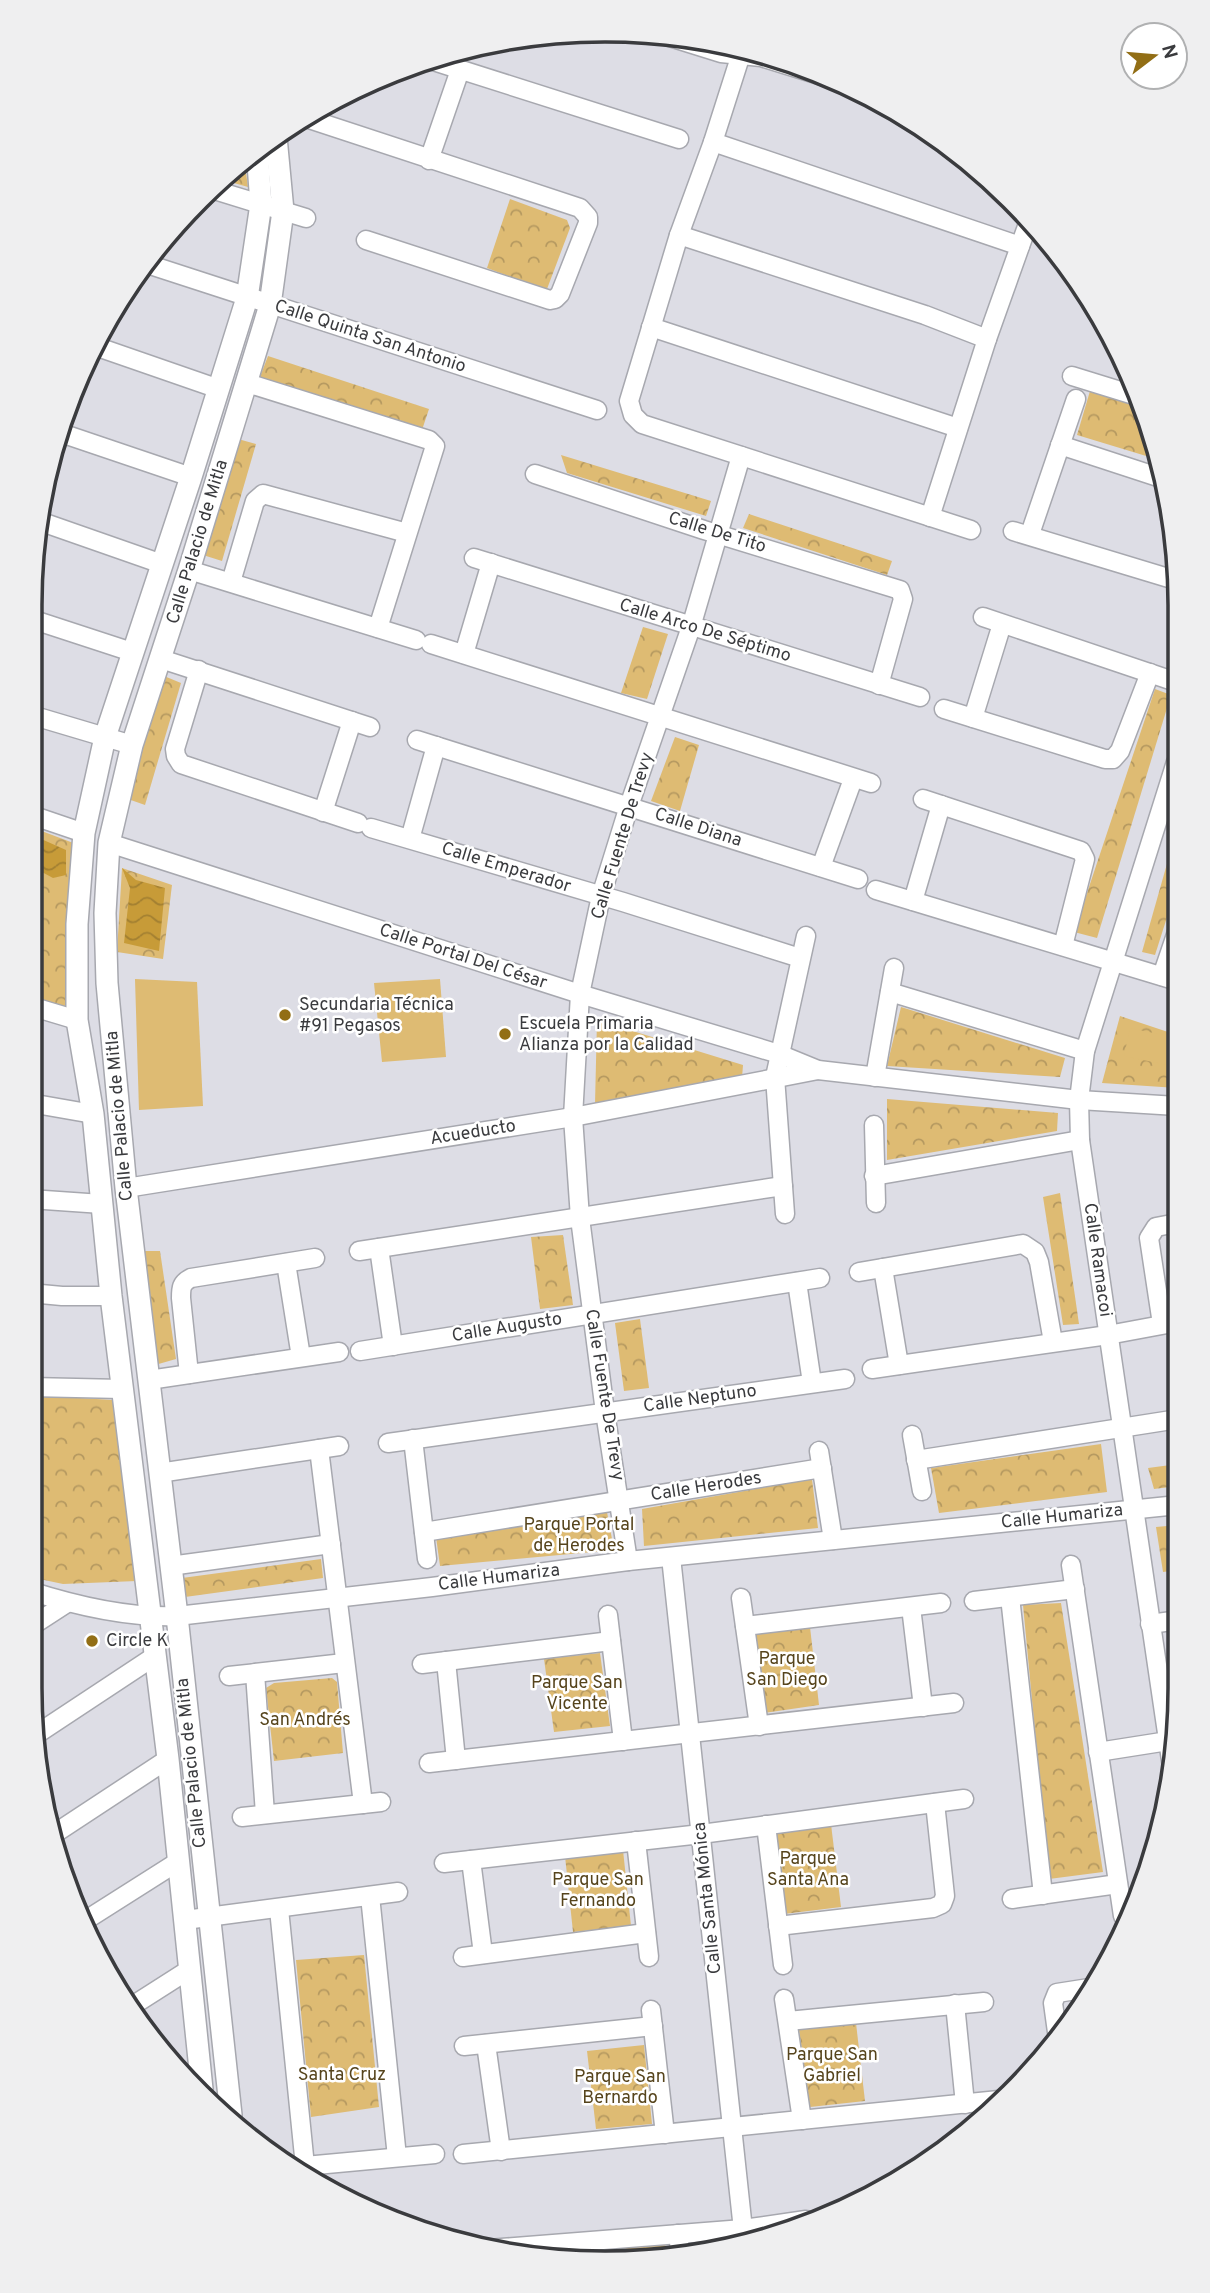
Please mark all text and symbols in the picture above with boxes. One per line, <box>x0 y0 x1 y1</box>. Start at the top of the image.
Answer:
north arrow <box>1119 21 1189 91</box>
text: N <box>1155 42 1182 62</box>
street label: Calle Quinta San Antonio <box>271 295 469 379</box>
street label: Calle Palacio de Mitla <box>162 457 234 627</box>
street label: Calle De Tito <box>665 507 769 559</box>
street label: Calle Arco De Séptimo <box>616 594 794 668</box>
street label: Calle Fuente De Trevy <box>587 750 659 922</box>
street label: Calle Diana <box>651 803 745 853</box>
street label: Calle Emperador <box>438 837 574 899</box>
street label: Calle Portal Del César <box>376 919 550 995</box>
place label: Secundaria Técnica #91 Pegasos <box>299 994 454 1038</box>
marker: Secundaria Técnica #91 Pegasos <box>277 1007 293 1023</box>
place label: Escuela Primaria Alianza por la Calidad <box>519 1013 694 1057</box>
marker: Escuela Primaria Alianza por la Calidad <box>497 1026 513 1042</box>
street label: Calle Palacio de Mitla <box>101 1030 139 1202</box>
street label: Acueducto <box>428 1115 518 1151</box>
street label: Calle Ramacoi <box>1078 1202 1116 1318</box>
street label: Calle Fuente De Trevy <box>579 1307 629 1483</box>
street label: Calle Augusto <box>450 1308 564 1348</box>
street label: Calle Neptuno <box>642 1380 758 1418</box>
street label: Calle Herodes <box>649 1467 763 1507</box>
street label: Calle Humariza <box>1000 1499 1124 1535</box>
park label: Parque Portal de Herodes <box>524 1514 634 1558</box>
street label: Calle Humariza <box>437 1559 561 1597</box>
place label: Circle K <box>106 1630 168 1653</box>
marker: Circle K <box>84 1633 100 1649</box>
park label: Parque San Diego <box>746 1648 828 1692</box>
park label: Parque San Vicente <box>531 1672 623 1716</box>
street label: Calle Palacio de Mitla <box>172 1677 212 1849</box>
park label: San Andrés <box>259 1709 351 1732</box>
street label: Calle Santa Mónica <box>689 1821 727 1975</box>
park label: Parque Santa Ana <box>767 1848 849 1892</box>
park label: Parque San Fernando <box>552 1869 644 1913</box>
park label: Parque San Gabriel <box>786 2044 878 2088</box>
park label: Santa Cruz <box>298 2064 386 2087</box>
park label: Parque San Bernardo <box>574 2066 666 2110</box>

